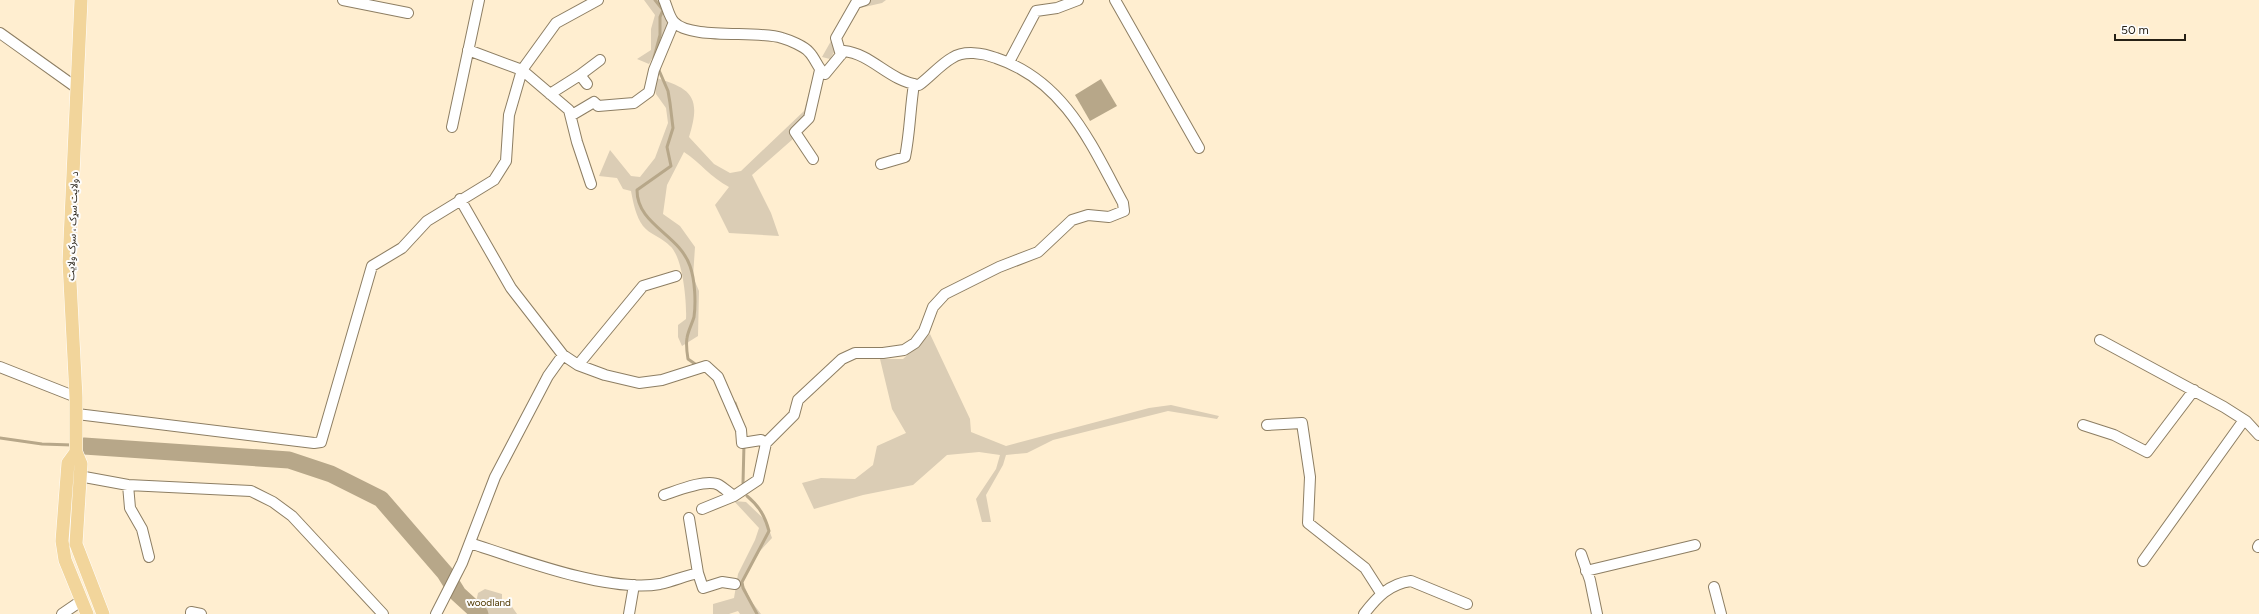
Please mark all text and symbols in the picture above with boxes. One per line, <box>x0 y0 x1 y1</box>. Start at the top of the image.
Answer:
scale bar <box>2115 16 2185 42</box>
text: 50 m <box>2121 23 2149 37</box>
street label: د ولایت سړک ، سرک ولایت <box>64 171 81 281</box>
park label: woodland <box>467 596 511 609</box>

